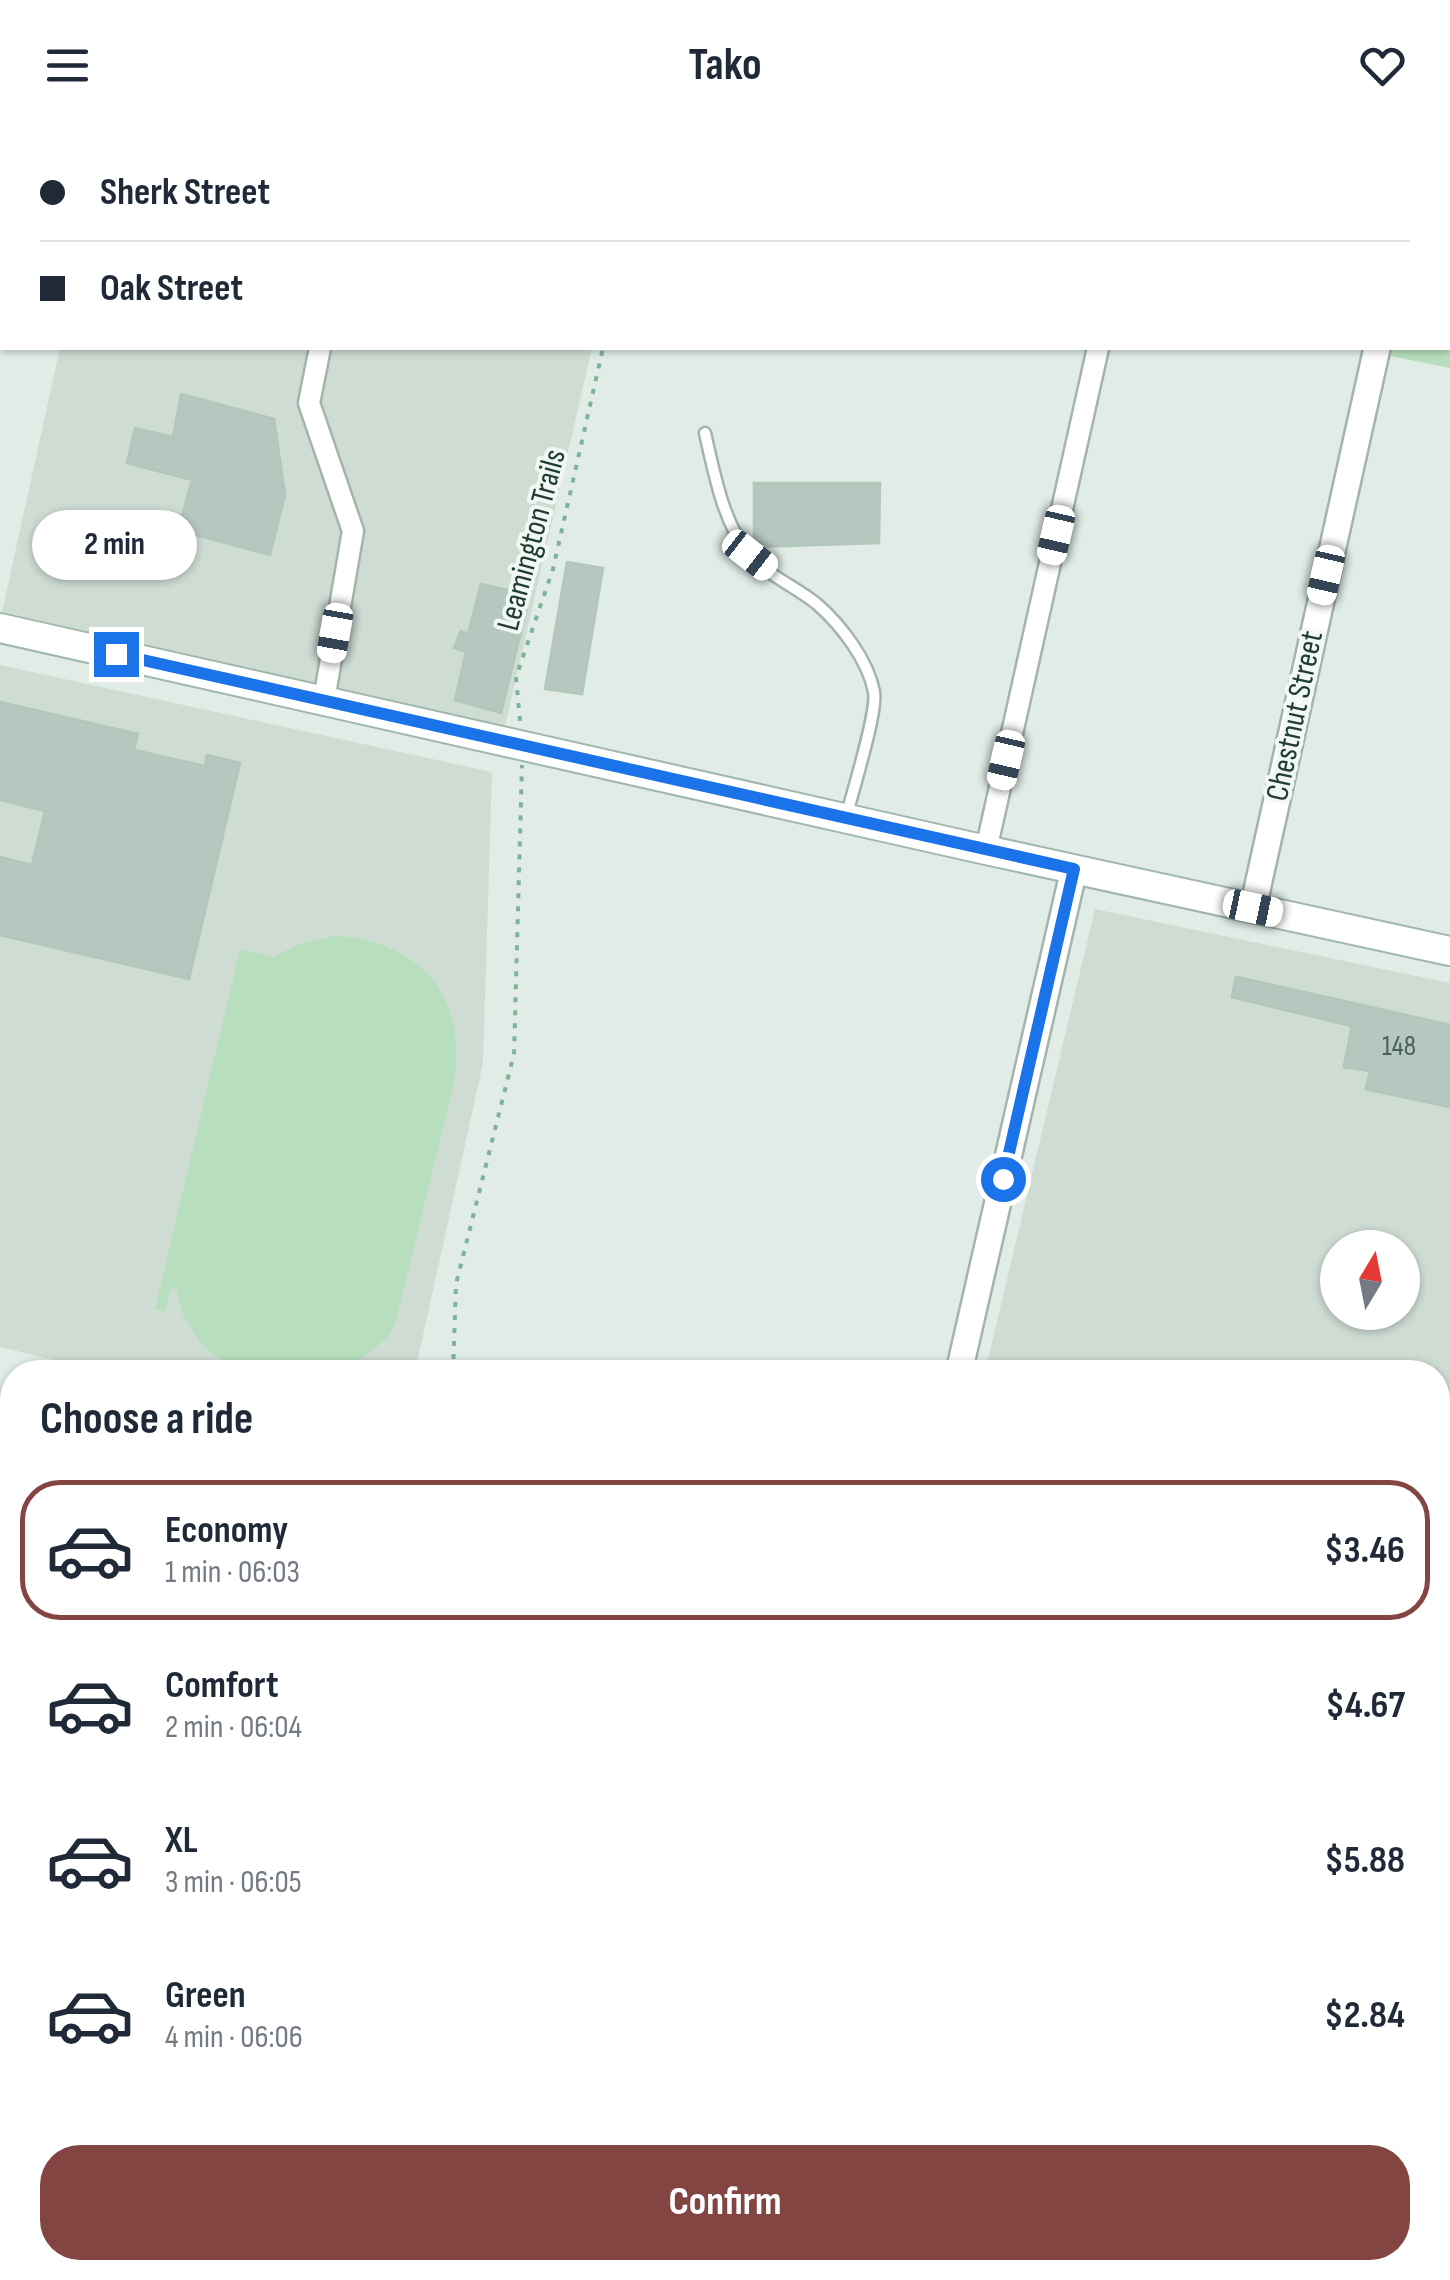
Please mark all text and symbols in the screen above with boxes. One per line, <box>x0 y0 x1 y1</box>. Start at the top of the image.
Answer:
icon: menu <box>40 38 95 93</box>
text: Tako <box>688 38 762 93</box>
icon: heart <box>1355 38 1410 93</box>
text: Sherk Street <box>100 170 270 215</box>
text: Oak Street <box>100 266 243 311</box>
street label: Leamington Trails <box>489 445 575 635</box>
car <box>1035 502 1077 568</box>
callout: 2 min <box>34 509 198 579</box>
text: 2 min <box>84 525 145 564</box>
car <box>717 525 783 585</box>
car <box>1305 542 1347 608</box>
car <box>315 601 355 665</box>
street label: Chestnut Street <box>1258 627 1332 805</box>
route end <box>94 632 139 677</box>
car <box>985 727 1027 793</box>
car <box>1221 887 1285 929</box>
house number: 148 <box>1382 1030 1416 1063</box>
route start <box>981 1157 1026 1202</box>
north arrow <box>1320 1230 1420 1330</box>
map controls <box>1320 1230 1420 1330</box>
text: Choose a ride <box>40 1392 253 1447</box>
icon: car <box>45 1505 135 1595</box>
text: Economy <box>165 1508 288 1553</box>
text: $3.46 <box>1324 1528 1405 1573</box>
text: 1 min · 06:03 <box>165 1553 300 1592</box>
icon: car <box>45 1660 135 1750</box>
text: Comfort <box>165 1663 279 1708</box>
text: $4.67 <box>1326 1683 1405 1728</box>
text: 2 min · 06:04 <box>165 1708 302 1747</box>
icon: car <box>45 1815 135 1905</box>
text: XL <box>165 1818 198 1863</box>
text: $5.88 <box>1324 1838 1405 1883</box>
text: 3 min · 06:05 <box>165 1863 302 1902</box>
icon: car <box>45 1970 135 2060</box>
text: Green <box>165 1973 246 2018</box>
text: $2.84 <box>1324 1993 1405 2038</box>
text: 4 min · 06:06 <box>165 2018 303 2057</box>
button: Confirm <box>40 2145 1410 2260</box>

